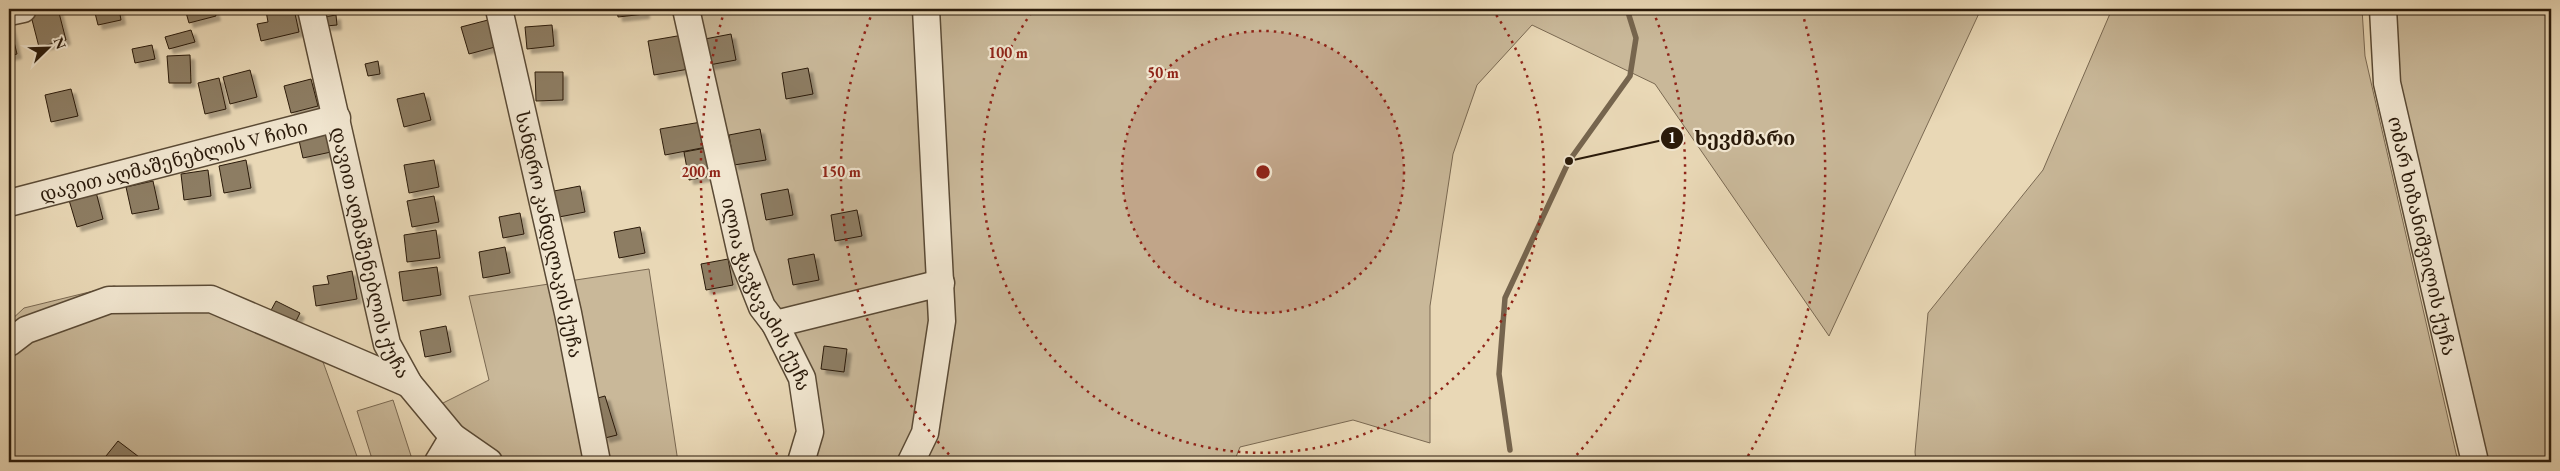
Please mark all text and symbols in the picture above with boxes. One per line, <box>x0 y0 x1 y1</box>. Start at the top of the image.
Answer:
north arrow <box>22 22 72 72</box>
text: N <box>49 34 71 52</box>
text: 100 m <box>988 43 1028 62</box>
text: 50 m <box>1147 63 1179 82</box>
street label: სანდრო კანდელაკის ქუჩა <box>510 109 589 360</box>
street label: დავით აღმაშენებლის V ჩიხი <box>37 114 310 207</box>
street label: ომარ ხიზანიშვილის ქუჩა <box>2383 114 2462 358</box>
callout: ხევძმარი <box>1659 120 1805 155</box>
street label: დავით აღმაშენებლის ქუჩა <box>326 124 416 383</box>
text: ხევძმარი <box>1695 125 1795 151</box>
text: 1 <box>1668 128 1676 147</box>
text: 200 m <box>681 162 721 181</box>
text: 150 m <box>821 162 861 181</box>
centre of rings <box>1254 163 1272 181</box>
street label: ილია ჭავჭავაძის ქუჩა <box>716 195 816 392</box>

